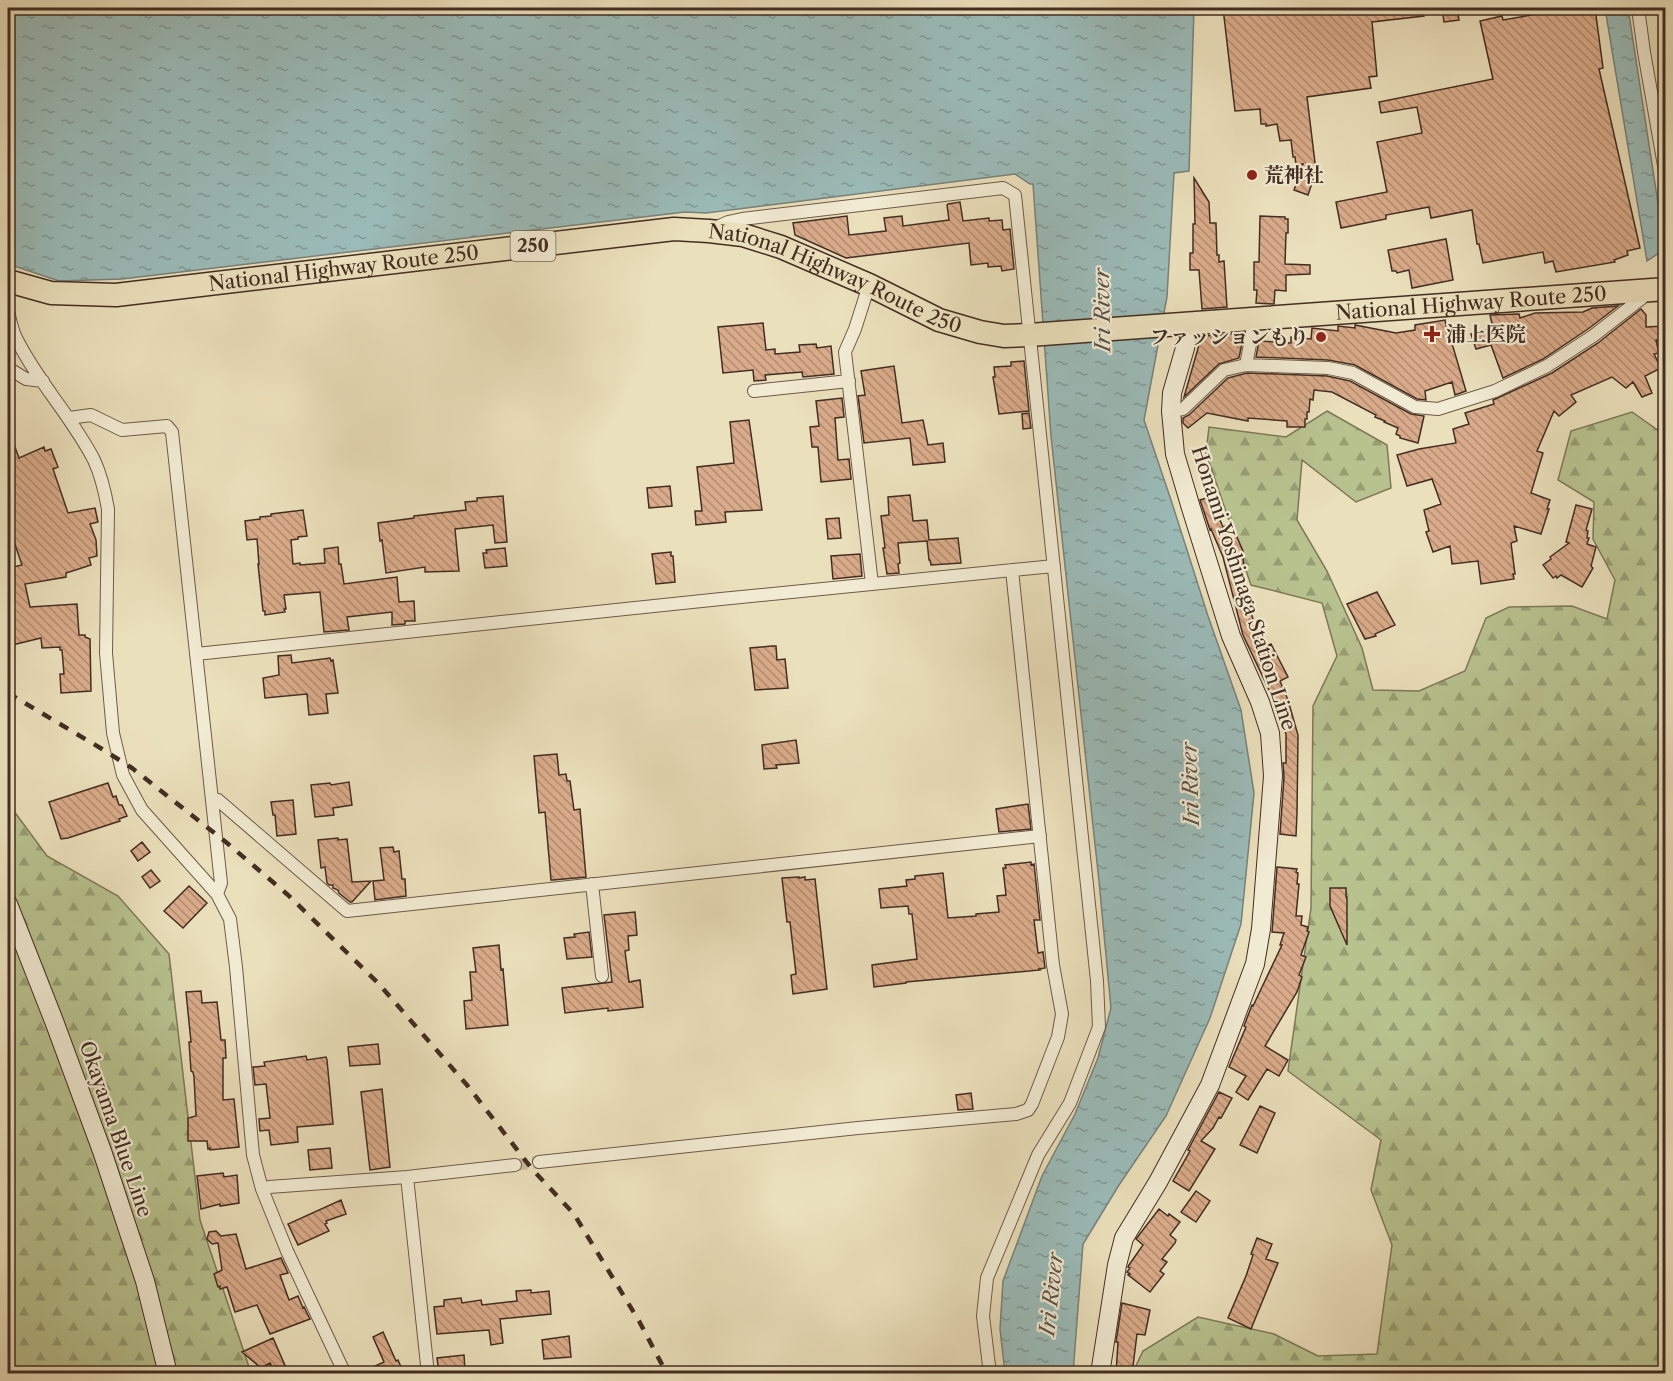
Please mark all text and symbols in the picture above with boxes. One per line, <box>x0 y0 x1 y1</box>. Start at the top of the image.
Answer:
place label: 荒神社 <box>1264 163 1324 187</box>
marker: 荒神社 <box>1245 168 1259 182</box>
street label: National Highway Route 250 <box>707 219 965 338</box>
road number: 250 <box>510 231 556 261</box>
street label: National Highway Route 250 <box>207 240 480 296</box>
water label: Iri River <box>1089 267 1115 354</box>
street label: National Highway Route 250 <box>1335 281 1607 325</box>
place label: 浦上医院 <box>1446 322 1526 346</box>
place label: ファッションもり <box>1150 325 1309 349</box>
marker: 浦上医院 <box>1423 325 1441 343</box>
marker: ファッションもり <box>1314 330 1328 344</box>
street label: Honami Yoshinaga Station Line <box>1187 443 1301 733</box>
water label: Iri River <box>1176 741 1204 828</box>
street label: Okayama Blue Line <box>75 1038 157 1220</box>
water label: Iri River <box>1034 1250 1068 1339</box>

